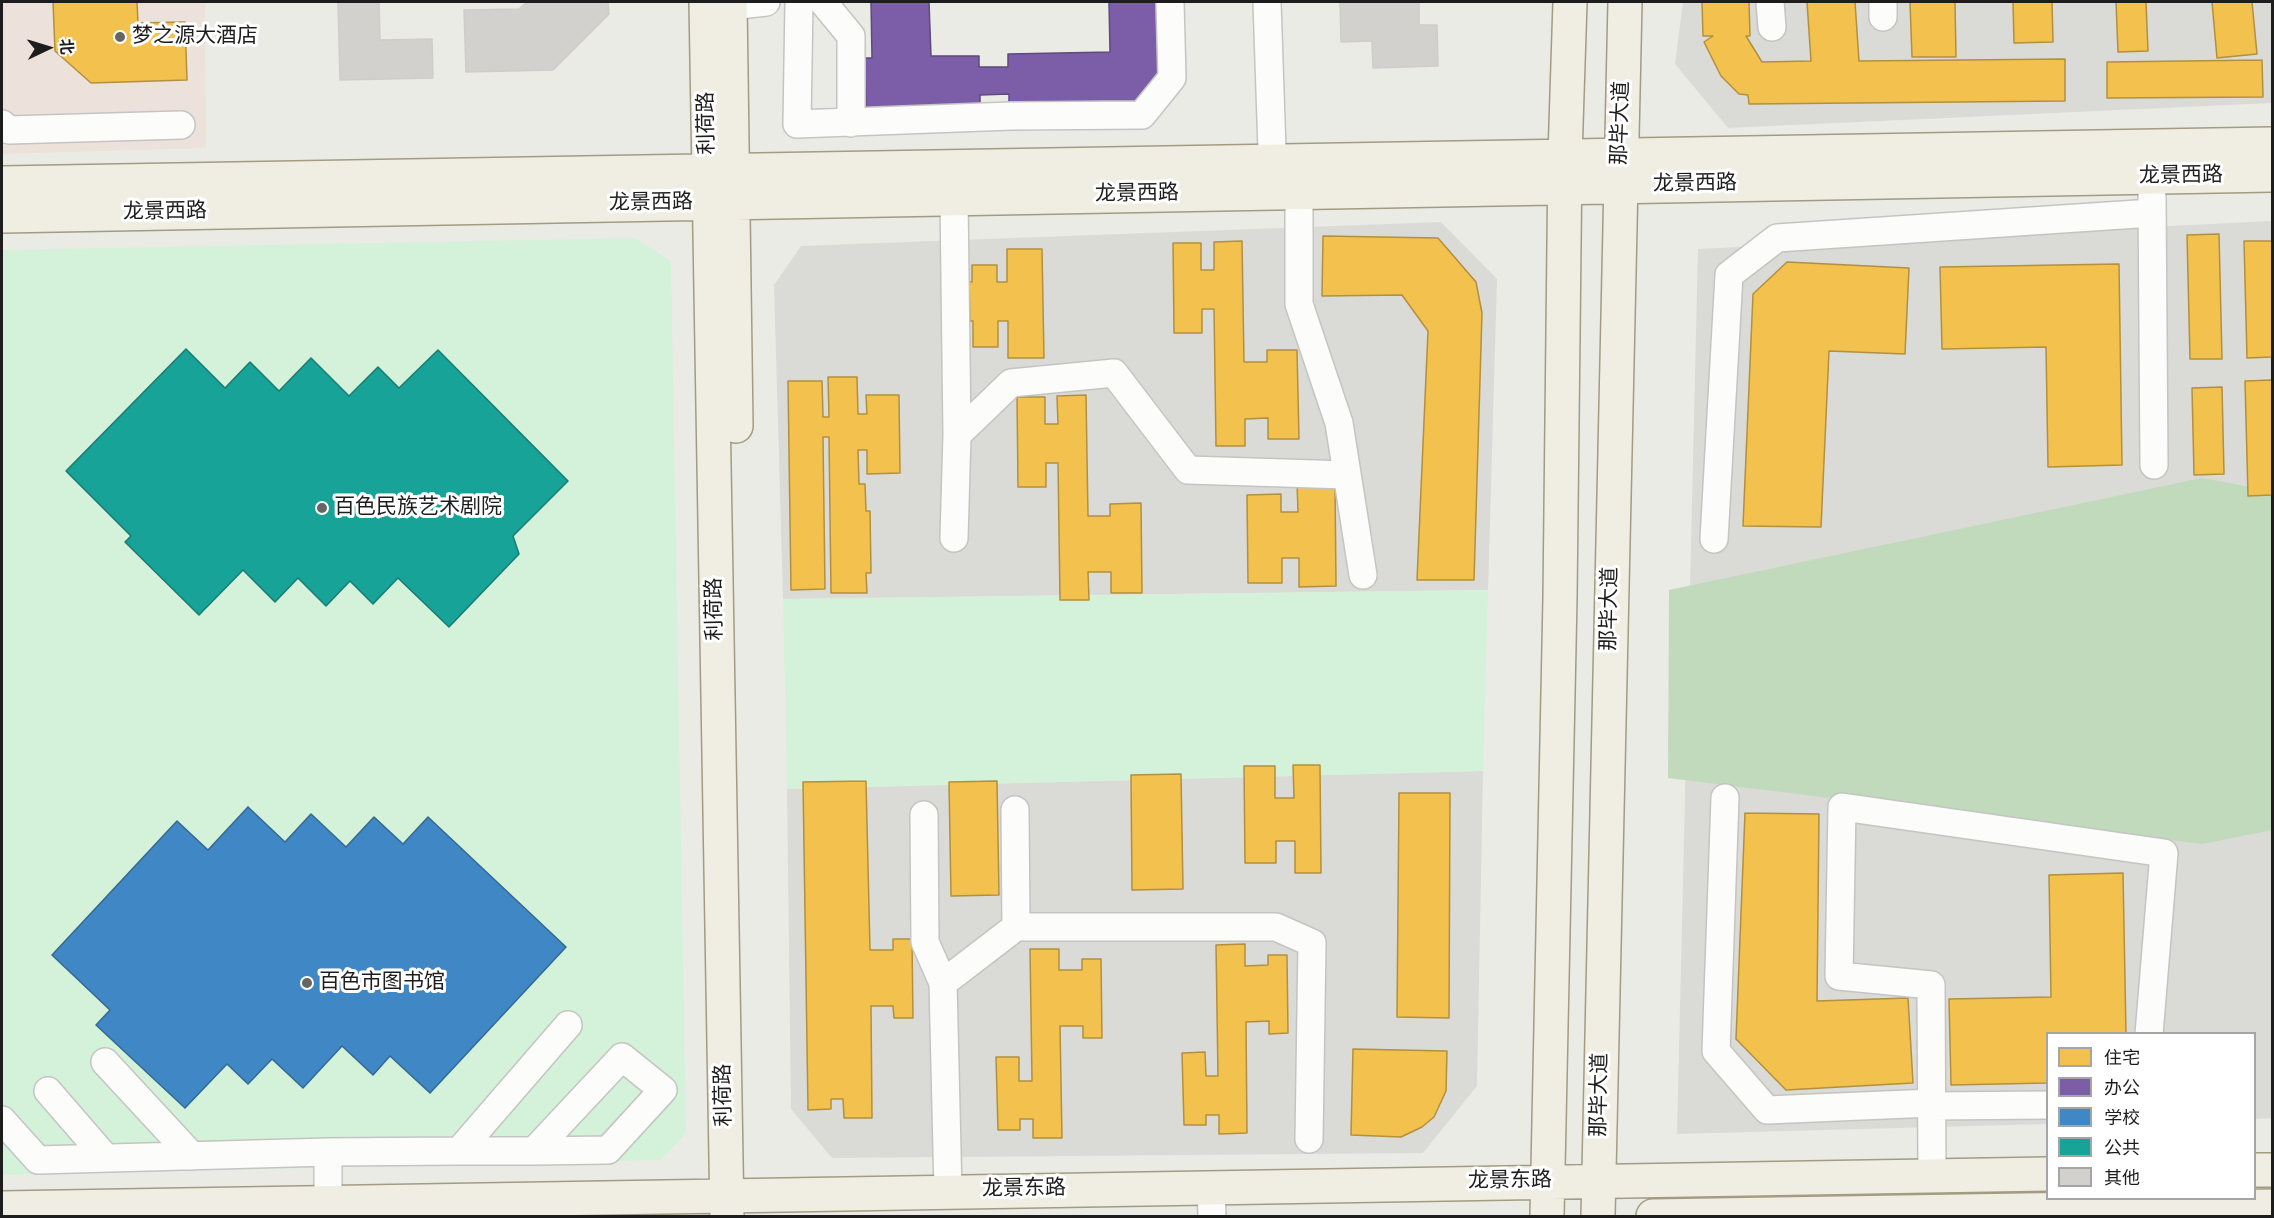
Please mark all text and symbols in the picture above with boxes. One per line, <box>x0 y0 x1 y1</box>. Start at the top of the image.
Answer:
north arrow <box>18 18 78 78</box>
place label: 梦之源大酒店 <box>132 24 258 50</box>
marker: 梦之源大酒店 <box>113 30 127 44</box>
text: 北 <box>54 38 77 55</box>
street label: 那毕大道 <box>1608 81 1636 165</box>
street label: 利荷路 <box>695 91 721 155</box>
street label: 龙景西路 <box>2139 164 2223 190</box>
street label: 龙景西路 <box>1653 172 1737 198</box>
street label: 龙景西路 <box>1095 182 1179 208</box>
street label: 龙景西路 <box>609 191 693 217</box>
street label: 龙景西路 <box>123 200 207 226</box>
place label: 百色民族艺术剧院 <box>334 495 502 521</box>
marker: 百色民族艺术剧院 <box>315 501 329 515</box>
street label: 那毕大道 <box>1598 567 1624 651</box>
street label: 利荷路 <box>703 577 729 641</box>
place label: 百色市图书馆 <box>319 970 445 996</box>
marker: 百色市图书馆 <box>300 976 314 990</box>
legend <box>2046 1032 2256 1200</box>
text: 住宅 <box>2104 1046 2140 1071</box>
street label: 那毕大道 <box>1588 1053 1614 1137</box>
street label: 利荷路 <box>712 1063 738 1127</box>
text: 办公 <box>2104 1076 2140 1101</box>
text: 学校 <box>2104 1106 2140 1131</box>
text: 公共 <box>2104 1136 2140 1161</box>
text: 其他 <box>2104 1166 2140 1191</box>
street label: 龙景东路 <box>1468 1169 1552 1195</box>
street label: 龙景东路 <box>982 1177 1066 1203</box>

